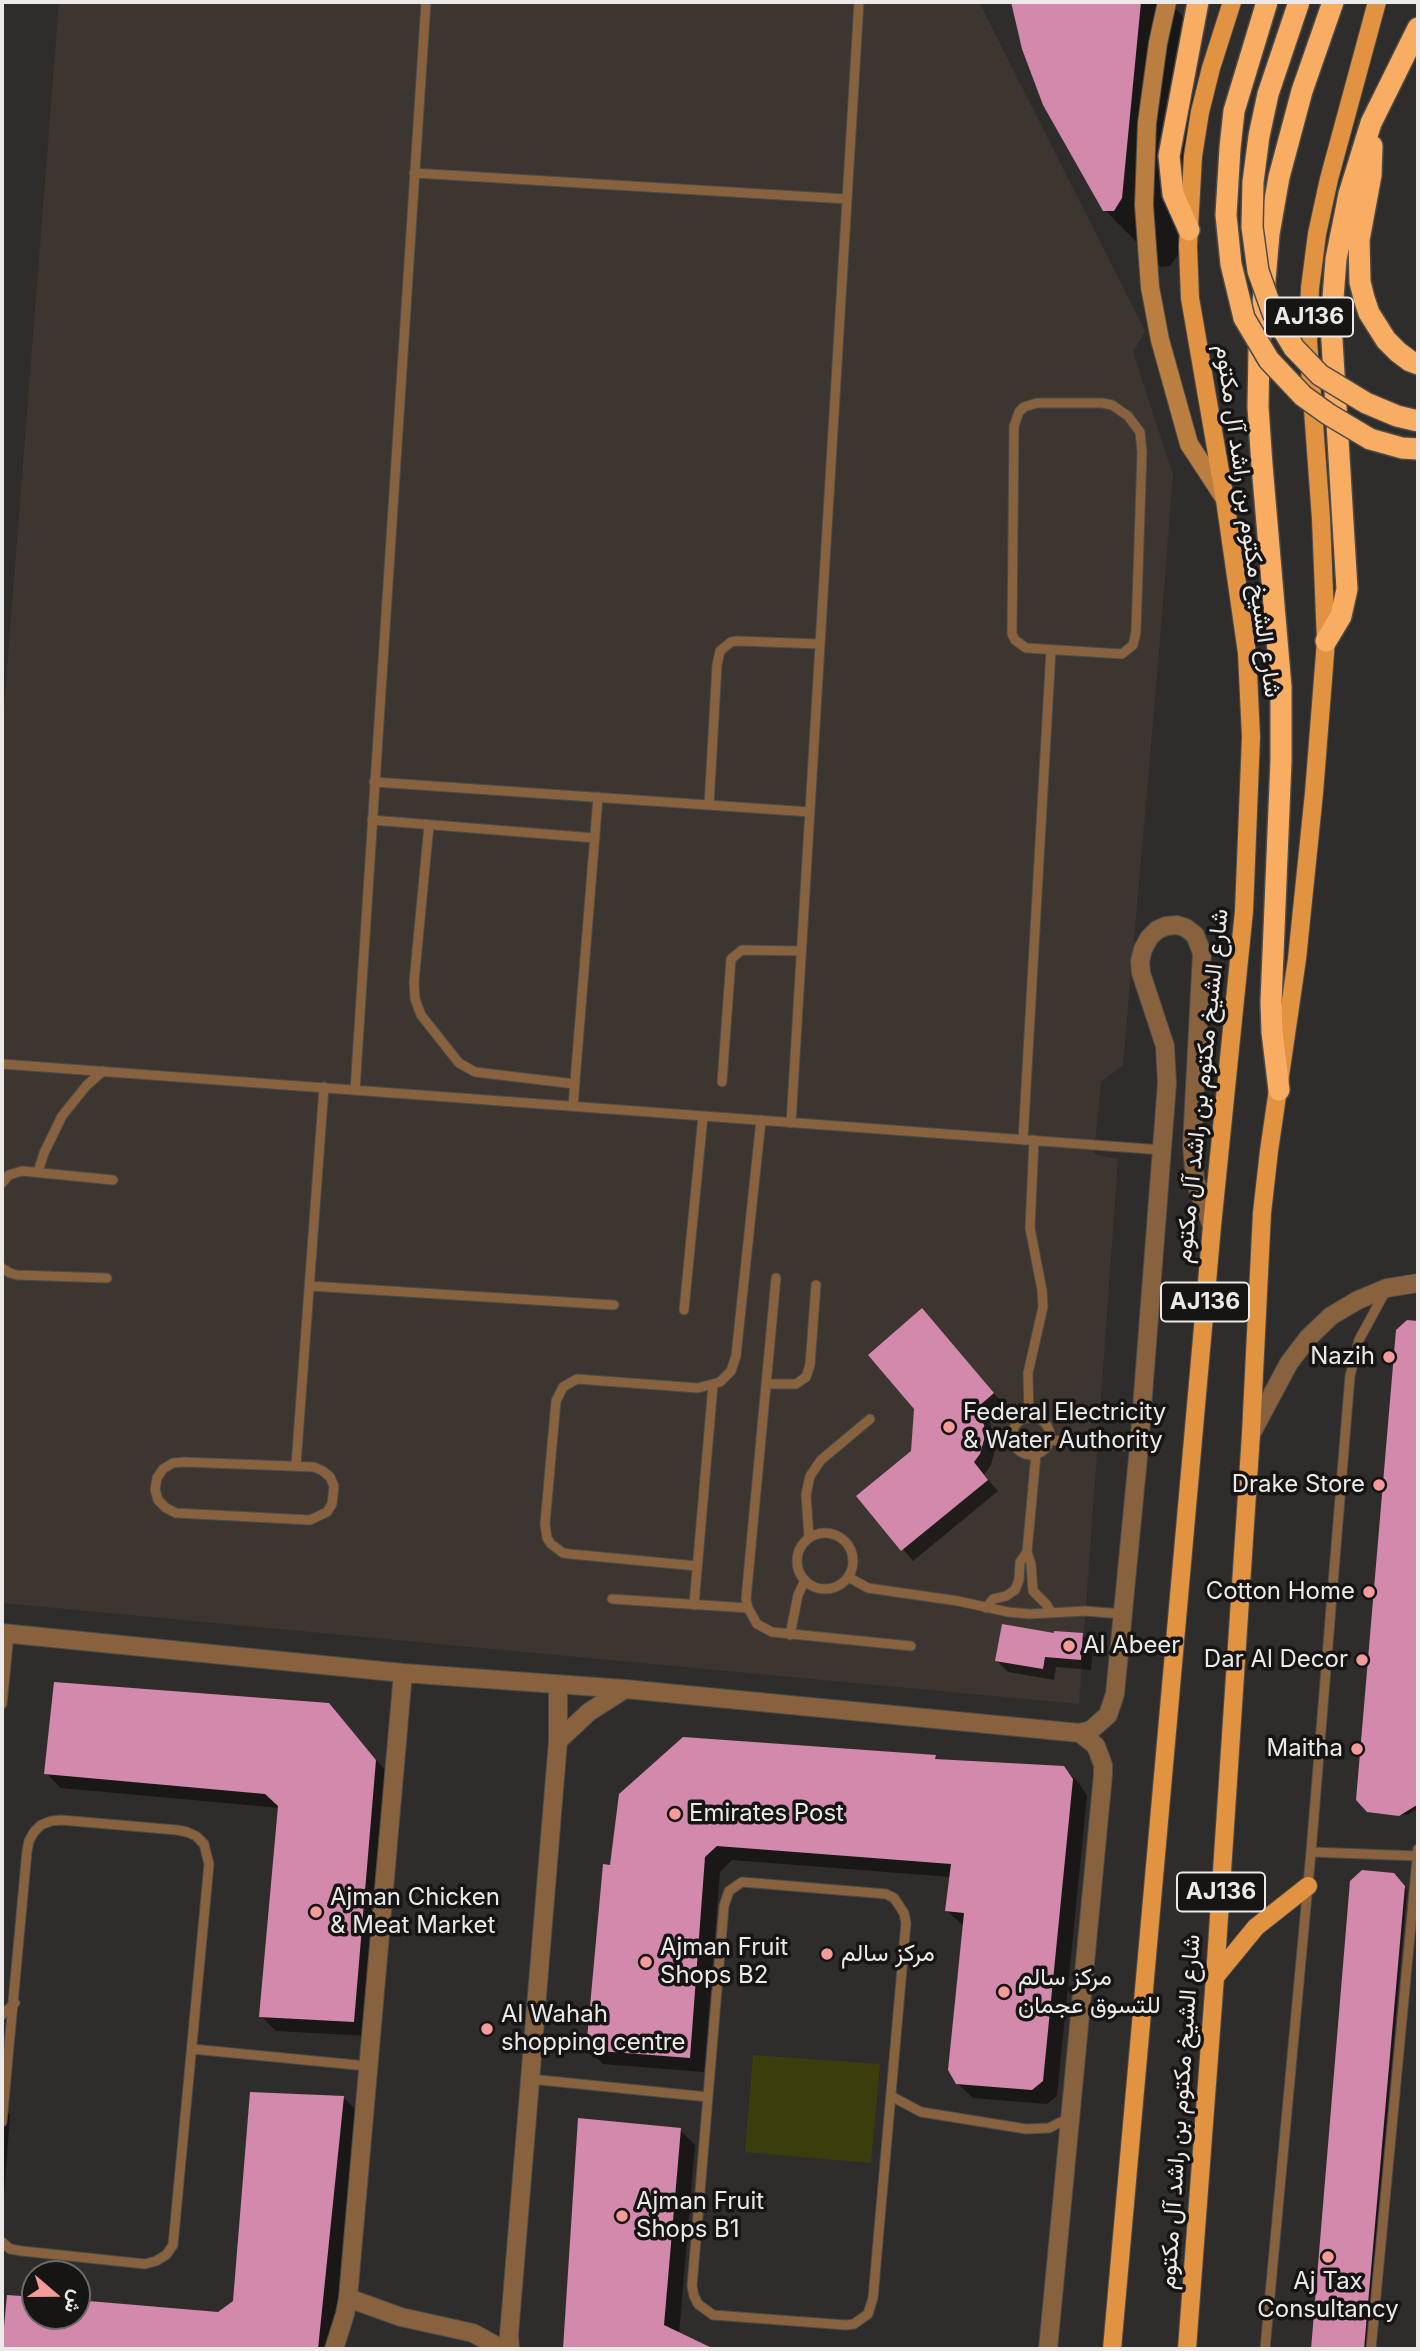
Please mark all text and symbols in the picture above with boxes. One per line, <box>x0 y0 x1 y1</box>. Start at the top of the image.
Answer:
road number: AJ136 <box>1265 298 1353 336</box>
street label: شارع الشيخ مكتوم بن راشد آل مكتوم <box>1209 343 1287 699</box>
street label: شارع الشيخ مكتوم بن راشد آل مكتوم <box>1169 907 1235 1265</box>
road number: AJ136 <box>1161 1282 1249 1322</box>
place label: Nazih <box>1310 1343 1375 1371</box>
marker: Nazih <box>1381 1349 1397 1365</box>
place label: Federal Electricity & Water Authority <box>963 1399 1166 1455</box>
marker: Federal Electricity & Water Authority <box>941 1419 957 1435</box>
place label: Drake Store <box>1232 1471 1365 1499</box>
marker: Drake Store <box>1371 1477 1387 1493</box>
place label: Cotton Home <box>1206 1578 1355 1606</box>
marker: Cotton Home <box>1361 1584 1377 1600</box>
place label: Al Abeer <box>1083 1632 1180 1660</box>
marker: Al Abeer <box>1061 1638 1077 1654</box>
place label: Dar Al Decor <box>1204 1646 1348 1674</box>
marker: Dar Al Decor <box>1354 1652 1370 1668</box>
place label: Maitha <box>1267 1735 1343 1763</box>
marker: Maitha <box>1349 1741 1365 1757</box>
place label: Emirates Post <box>689 1800 844 1828</box>
marker: Emirates Post <box>667 1806 683 1822</box>
road number: AJ136 <box>1177 1872 1265 1912</box>
place label: Ajman Chicken & Meat Market <box>330 1884 500 1940</box>
marker: Ajman Chicken & Meat Market <box>308 1904 324 1920</box>
street label: شارع الشيخ مكتوم بن راشد آل مكتوم <box>1153 1933 1207 2291</box>
place label: Ajman Fruit Shops B2 <box>660 1934 788 1990</box>
place label: مركز سالم <box>841 1940 935 1968</box>
marker: مركز سالم <box>819 1946 835 1962</box>
marker: Ajman Fruit Shops B2 <box>638 1954 654 1970</box>
place label: مركز سالم للتسوق عجمان <box>1018 1964 1161 2020</box>
marker: مركز سالم للتسوق عجمان <box>996 1984 1012 2000</box>
place label: Al Wahah shopping centre <box>501 2001 685 2057</box>
marker: Al Wahah shopping centre <box>479 2021 495 2037</box>
place label: Ajman Fruit Shops B1 <box>636 2188 764 2244</box>
marker: Ajman Fruit Shops B1 <box>614 2208 630 2224</box>
marker: Aj Tax Consultancy <box>1320 2249 1336 2265</box>
north arrow <box>21 2260 91 2330</box>
place label: Aj Tax Consultancy <box>1257 2268 1399 2324</box>
text: ش <box>60 2287 89 2316</box>

